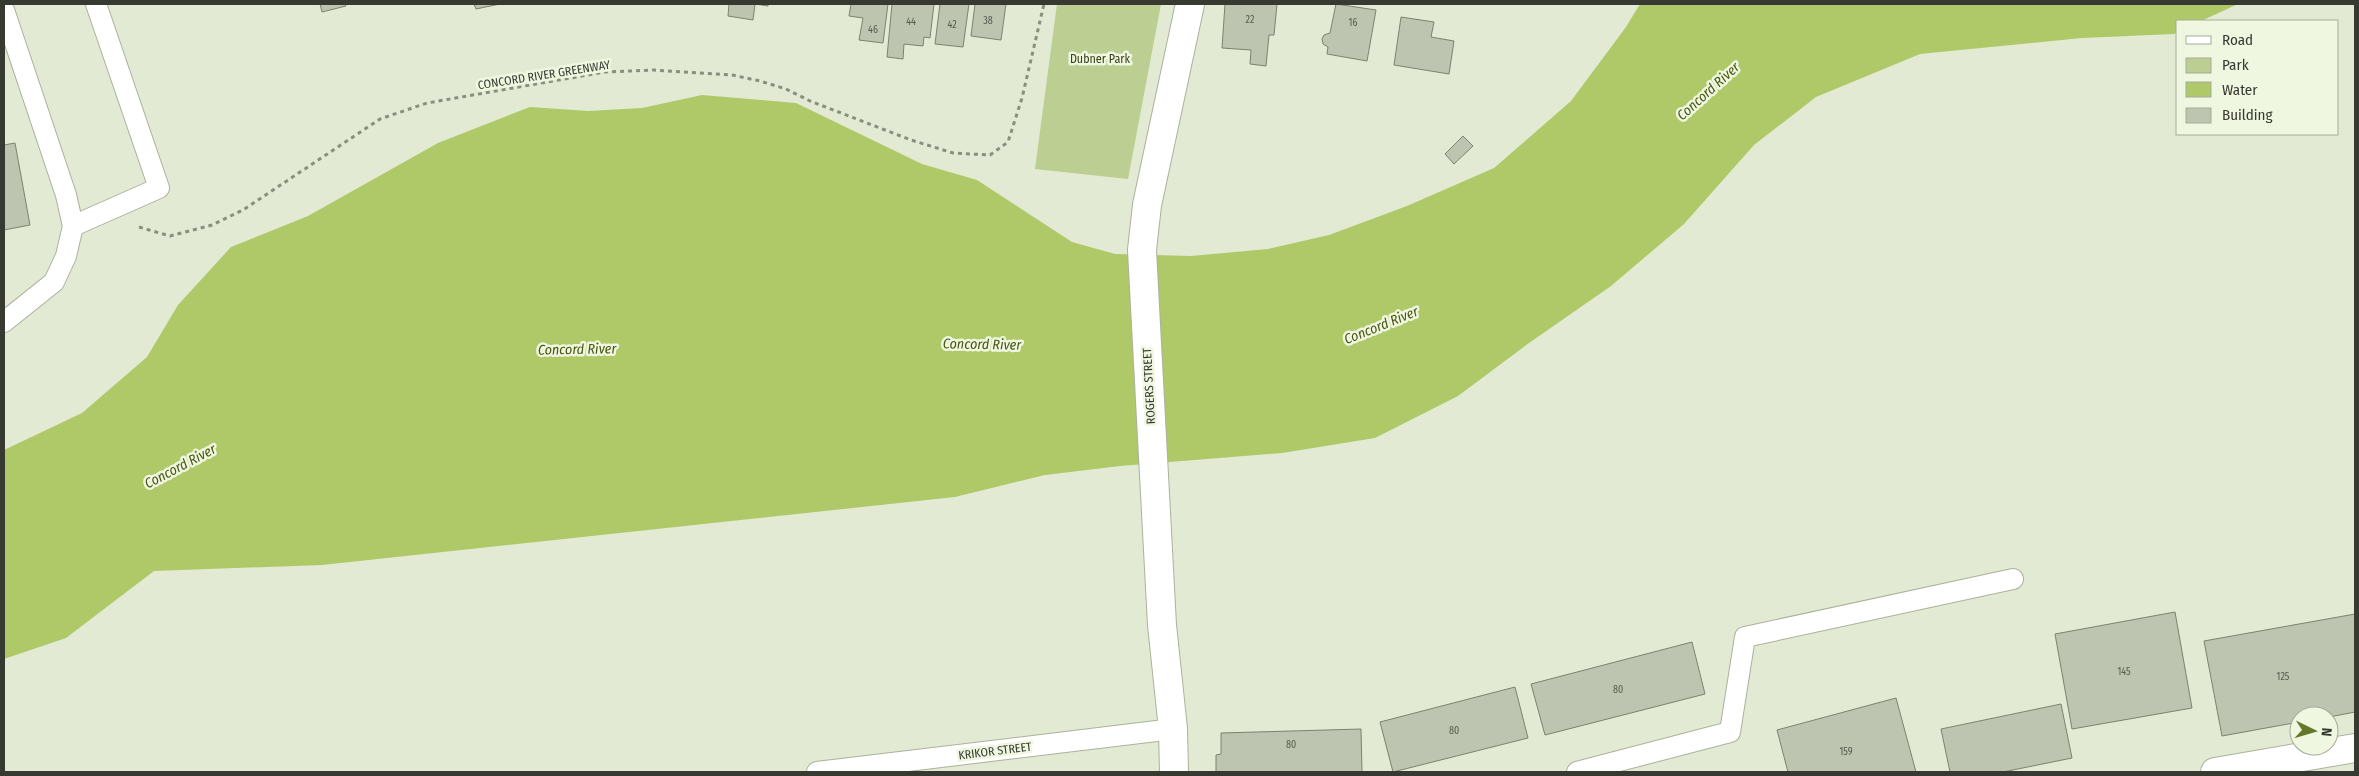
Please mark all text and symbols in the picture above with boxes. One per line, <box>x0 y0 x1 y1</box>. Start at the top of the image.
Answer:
house number: 22 <box>1246 14 1255 26</box>
house number: 38 <box>983 15 993 27</box>
house number: 44 <box>906 16 916 28</box>
house number: 16 <box>1349 17 1357 29</box>
house number: 42 <box>947 19 957 31</box>
legend <box>2176 20 2339 135</box>
house number: 46 <box>868 24 878 36</box>
text: Road <box>2222 31 2253 49</box>
park label: Dubner Park <box>1070 52 1131 66</box>
text: Park <box>2222 56 2249 74</box>
street label: CONCORD RIVER GREENWAY <box>477 58 611 92</box>
water label: Concord River <box>1674 58 1744 124</box>
text: Water <box>2222 81 2258 99</box>
text: Building <box>2222 106 2273 124</box>
water label: Concord River <box>1342 302 1422 348</box>
water label: Concord River <box>943 335 1022 354</box>
water label: Concord River <box>538 340 617 359</box>
street label: ROGERS STREET <box>1140 347 1158 424</box>
water label: Concord River <box>142 440 220 492</box>
house number: 145 <box>2117 666 2131 678</box>
house number: 125 <box>2277 671 2290 683</box>
house number: 80 <box>1613 684 1623 696</box>
north arrow <box>2289 706 2339 756</box>
house number: 80 <box>1449 725 1459 737</box>
text: N <box>2318 727 2335 737</box>
house number: 80 <box>1286 739 1296 751</box>
street label: KRIKOR STREET <box>958 740 1033 762</box>
house number: 159 <box>1839 746 1853 758</box>

